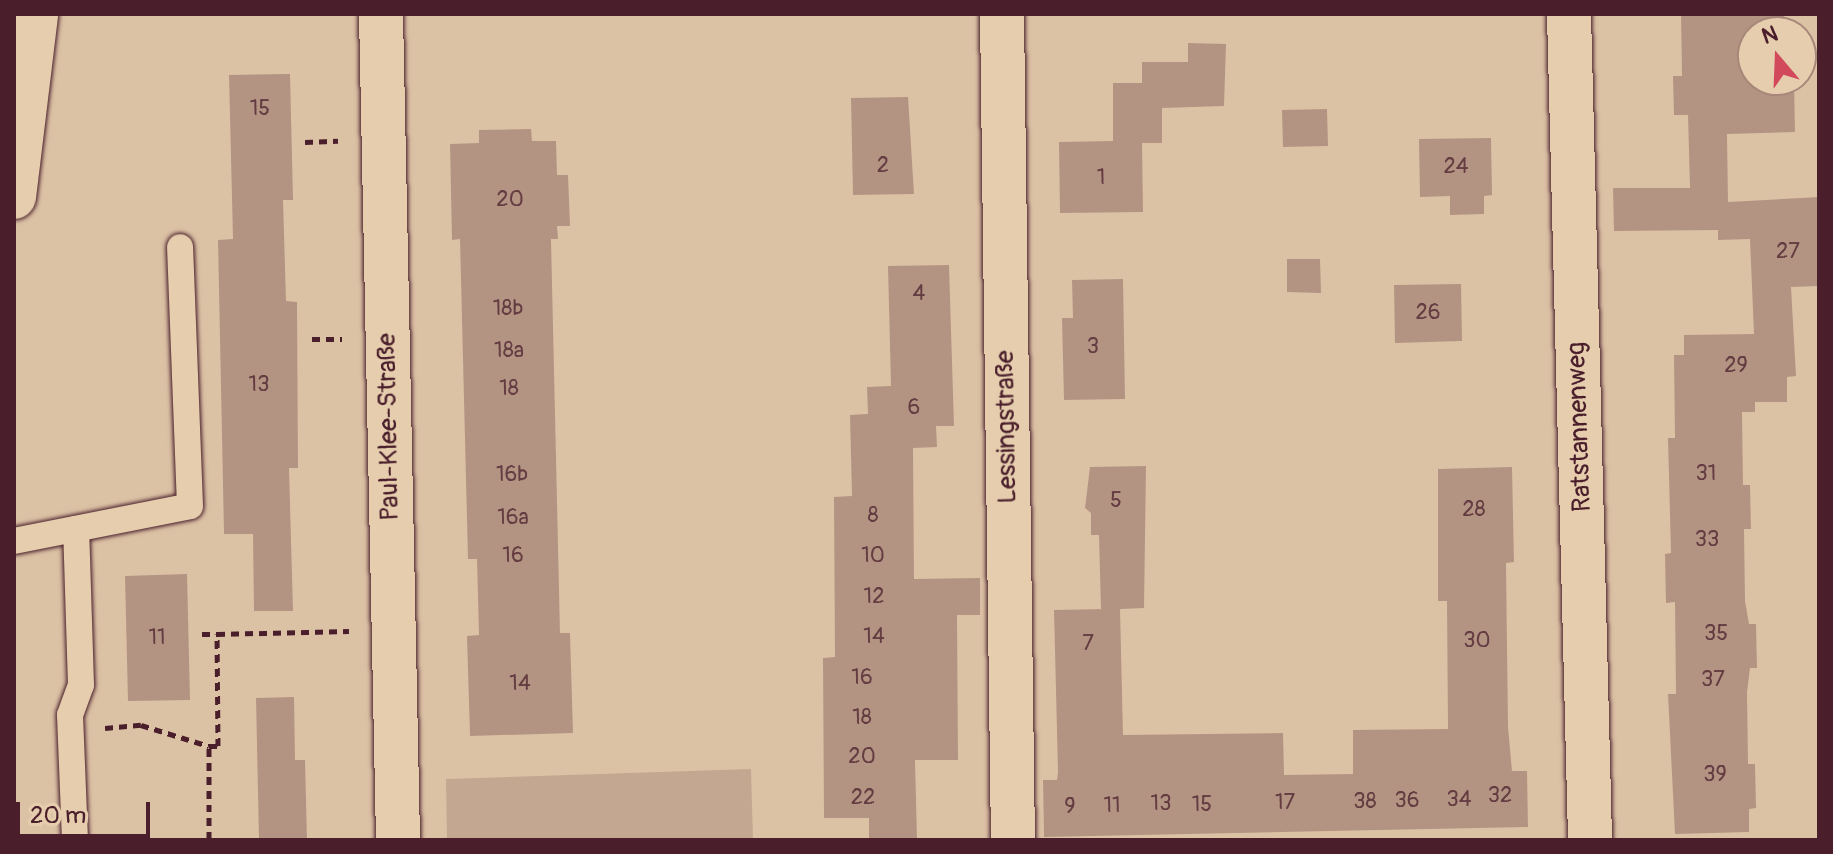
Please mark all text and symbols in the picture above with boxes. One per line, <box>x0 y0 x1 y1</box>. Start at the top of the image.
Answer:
north arrow <box>1737 16 1817 96</box>
text: N <box>1758 20 1781 51</box>
house number: 15 <box>250 96 270 122</box>
house number: 2 <box>877 153 889 179</box>
house number: 24 <box>1443 154 1469 180</box>
house number: 1 <box>1097 165 1105 191</box>
house number: 20 <box>496 187 524 213</box>
house number: 27 <box>1776 239 1800 265</box>
house number: 4 <box>913 281 925 307</box>
house number: 18b <box>493 296 523 322</box>
house number: 26 <box>1415 300 1441 326</box>
street label: Paul-Klee-Straße <box>372 333 406 521</box>
house number: 3 <box>1087 334 1099 360</box>
house number: 18a <box>494 338 524 364</box>
street label: Ratstannenweg <box>1561 341 1599 513</box>
street label: Lessingstraße <box>990 350 1024 504</box>
house number: 29 <box>1724 353 1748 379</box>
house number: 13 <box>249 372 269 398</box>
house number: 18 <box>499 376 519 402</box>
house number: 6 <box>908 395 920 421</box>
house number: 31 <box>1696 461 1716 487</box>
house number: 16b <box>496 462 528 488</box>
house number: 5 <box>1110 488 1122 514</box>
house number: 28 <box>1462 497 1486 523</box>
house number: 8 <box>867 503 879 529</box>
house number: 16a <box>497 505 529 531</box>
house number: 33 <box>1695 527 1719 553</box>
house number: 16 <box>502 543 524 569</box>
house number: 10 <box>861 543 885 569</box>
house number: 12 <box>864 584 884 610</box>
house number: 35 <box>1704 621 1728 647</box>
house number: 14 <box>863 624 885 650</box>
house number: 11 <box>148 625 166 651</box>
house number: 30 <box>1463 628 1491 654</box>
house number: 7 <box>1082 631 1094 657</box>
house number: 16 <box>851 665 873 691</box>
house number: 37 <box>1701 667 1725 693</box>
house number: 14 <box>509 671 531 697</box>
house number: 18 <box>852 705 872 731</box>
house number: 20 <box>848 744 876 770</box>
house number: 39 <box>1703 762 1727 788</box>
house number: 32 <box>1488 783 1512 809</box>
house number: 22 <box>851 785 875 811</box>
scale bar <box>20 786 154 836</box>
house number: 34 <box>1446 787 1472 813</box>
house number: 36 <box>1394 788 1420 814</box>
house number: 38 <box>1353 789 1377 815</box>
house number: 17 <box>1275 790 1295 816</box>
house number: 13 <box>1151 791 1171 817</box>
house number: 15 <box>1192 792 1212 818</box>
house number: 11 <box>1103 793 1121 819</box>
house number: 9 <box>1064 794 1076 820</box>
text: 20 m <box>30 801 86 830</box>

